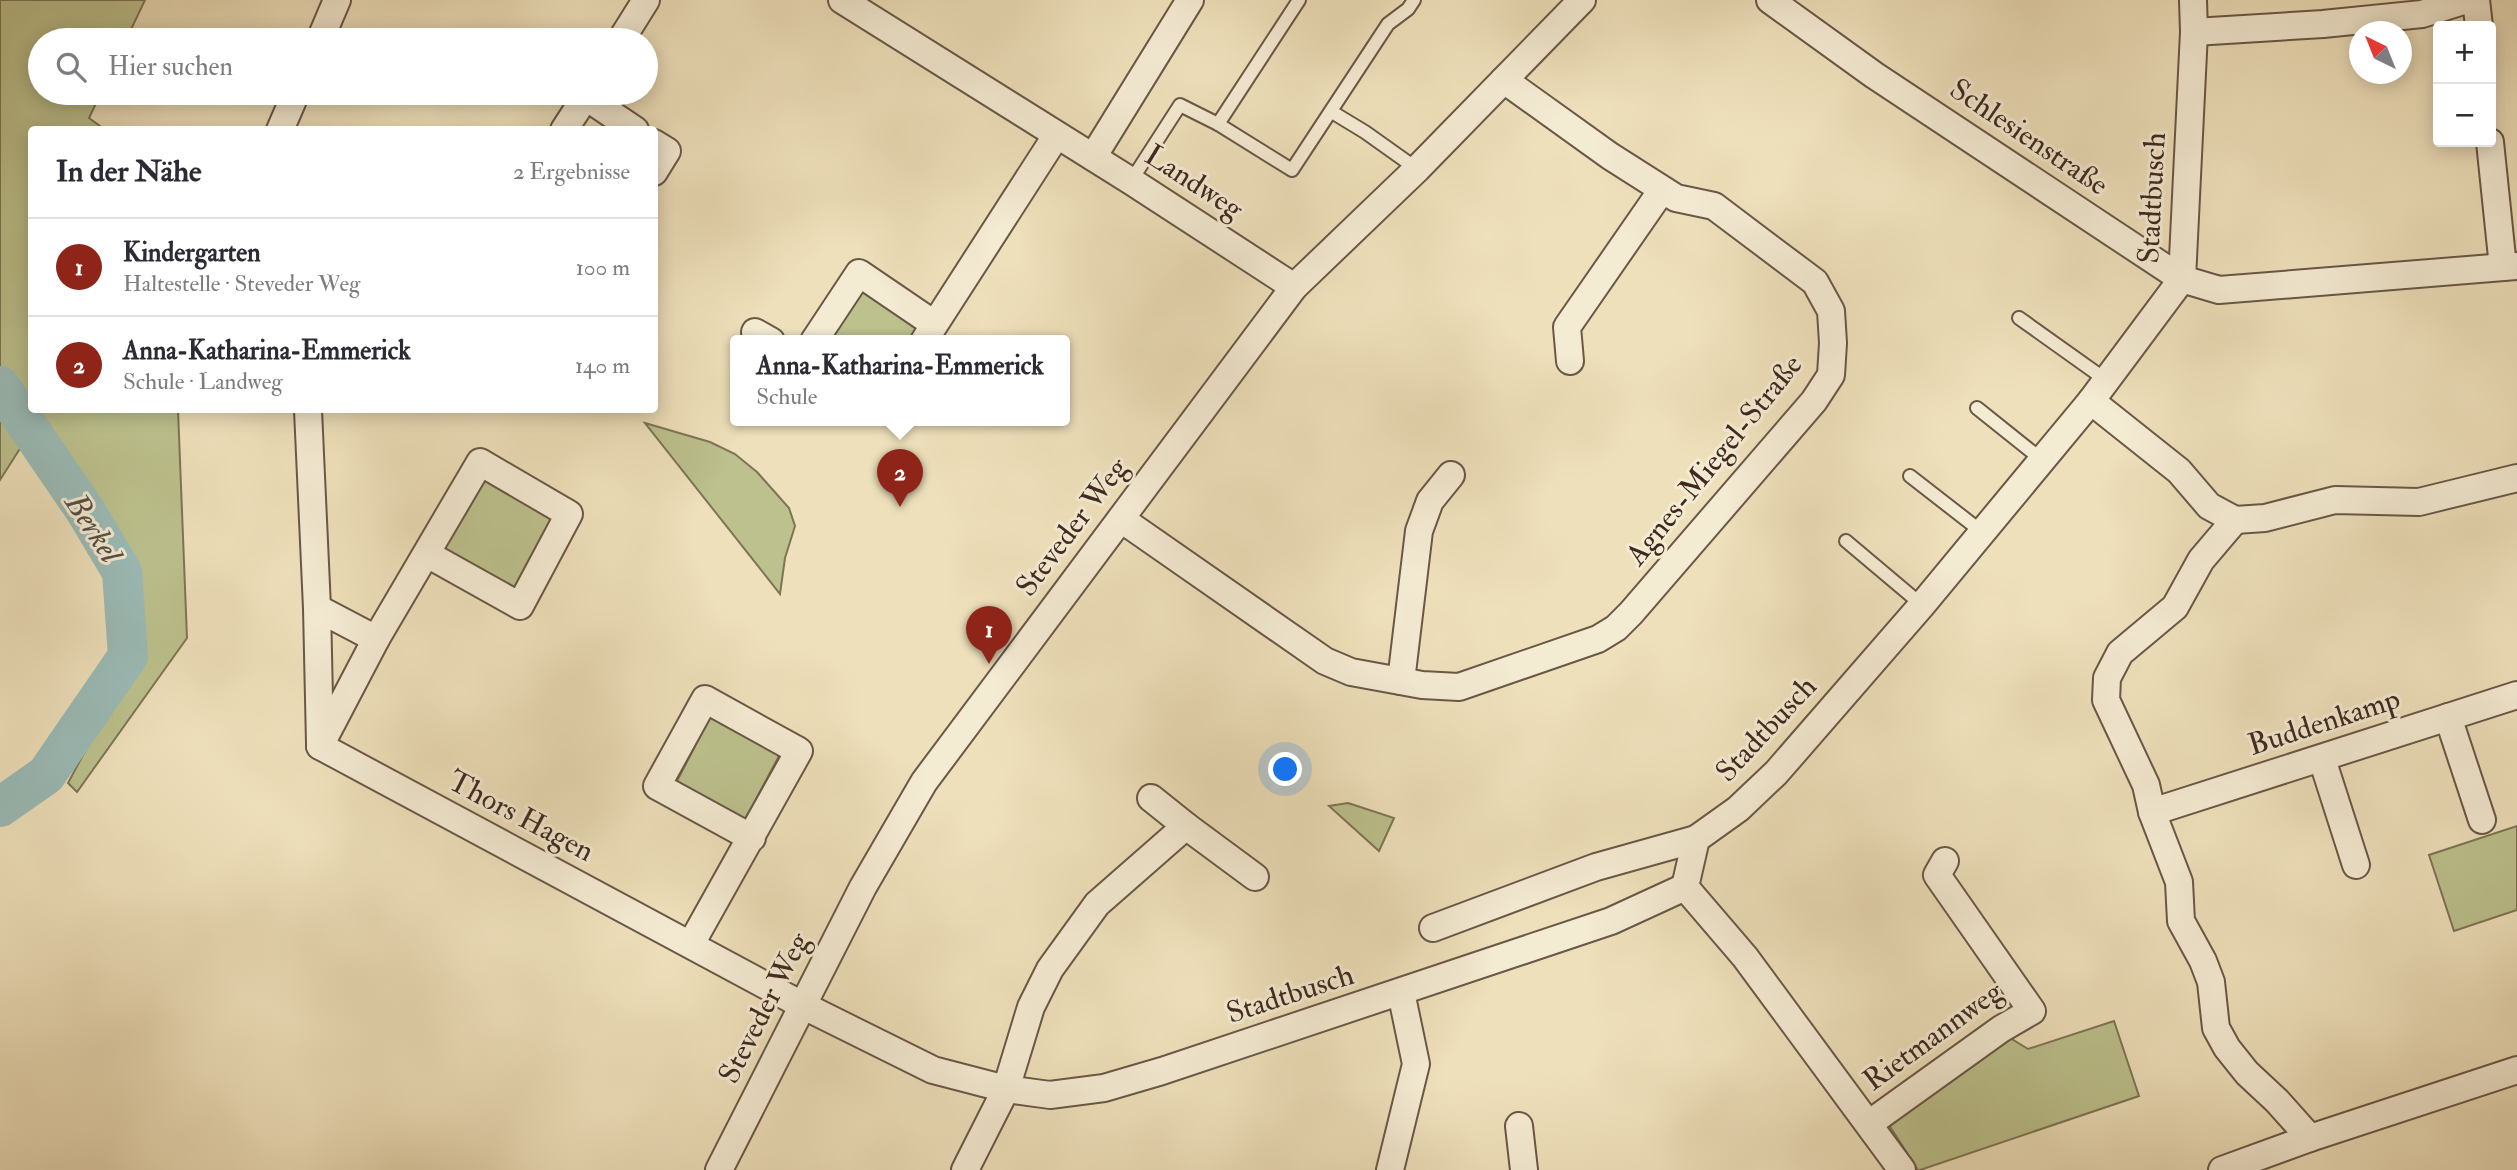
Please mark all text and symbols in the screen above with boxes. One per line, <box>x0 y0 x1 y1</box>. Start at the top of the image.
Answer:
north arrow <box>2349 21 2412 84</box>
map controls <box>2433 21 2496 147</box>
button: + <box>2433 21 2496 84</box>
search box <box>28 28 658 105</box>
icon: search <box>52 48 90 86</box>
text: Hier suchen <box>108 51 233 83</box>
street label: Schlesienstraße <box>1943 70 2115 204</box>
button: − <box>2433 84 2496 147</box>
street label: Stadtbusch <box>2130 131 2174 265</box>
street label: Landweg <box>1138 137 1251 228</box>
text: In der Nähe <box>56 153 201 190</box>
text: 2 Ergebnisse <box>513 157 630 186</box>
text: Kindergarten <box>123 237 261 269</box>
text: 1 <box>75 253 83 282</box>
text: 100 m <box>576 253 630 282</box>
text: Haltestelle · Steveder Weg <box>123 269 360 298</box>
text: Anna-Katharina-Emmerick <box>123 335 411 367</box>
popup <box>730 335 1070 426</box>
street label: Agnes-Miegel-Straße <box>1617 347 1810 574</box>
text: Anna-Katharina-Emmerick <box>756 350 1044 382</box>
text: 2 <box>73 351 85 380</box>
text: 140 m <box>575 351 630 380</box>
text: Schule · Landweg <box>123 367 283 396</box>
text: Schule <box>756 382 818 411</box>
pin: 2 <box>877 449 923 507</box>
street label: Steveder Weg <box>1008 449 1137 604</box>
water label: Berkel <box>55 484 132 572</box>
pin: 1 <box>966 606 1012 664</box>
street label: Stadtbusch <box>1708 668 1825 790</box>
street label: Buddenkamp <box>2243 680 2405 764</box>
your location <box>1268 752 1302 786</box>
street label: Thors Hagen <box>442 762 600 870</box>
street label: Steveder Weg <box>710 925 818 1089</box>
street label: Stadtbusch <box>1222 956 1358 1032</box>
street label: Rietmannweg <box>1856 972 2011 1099</box>

